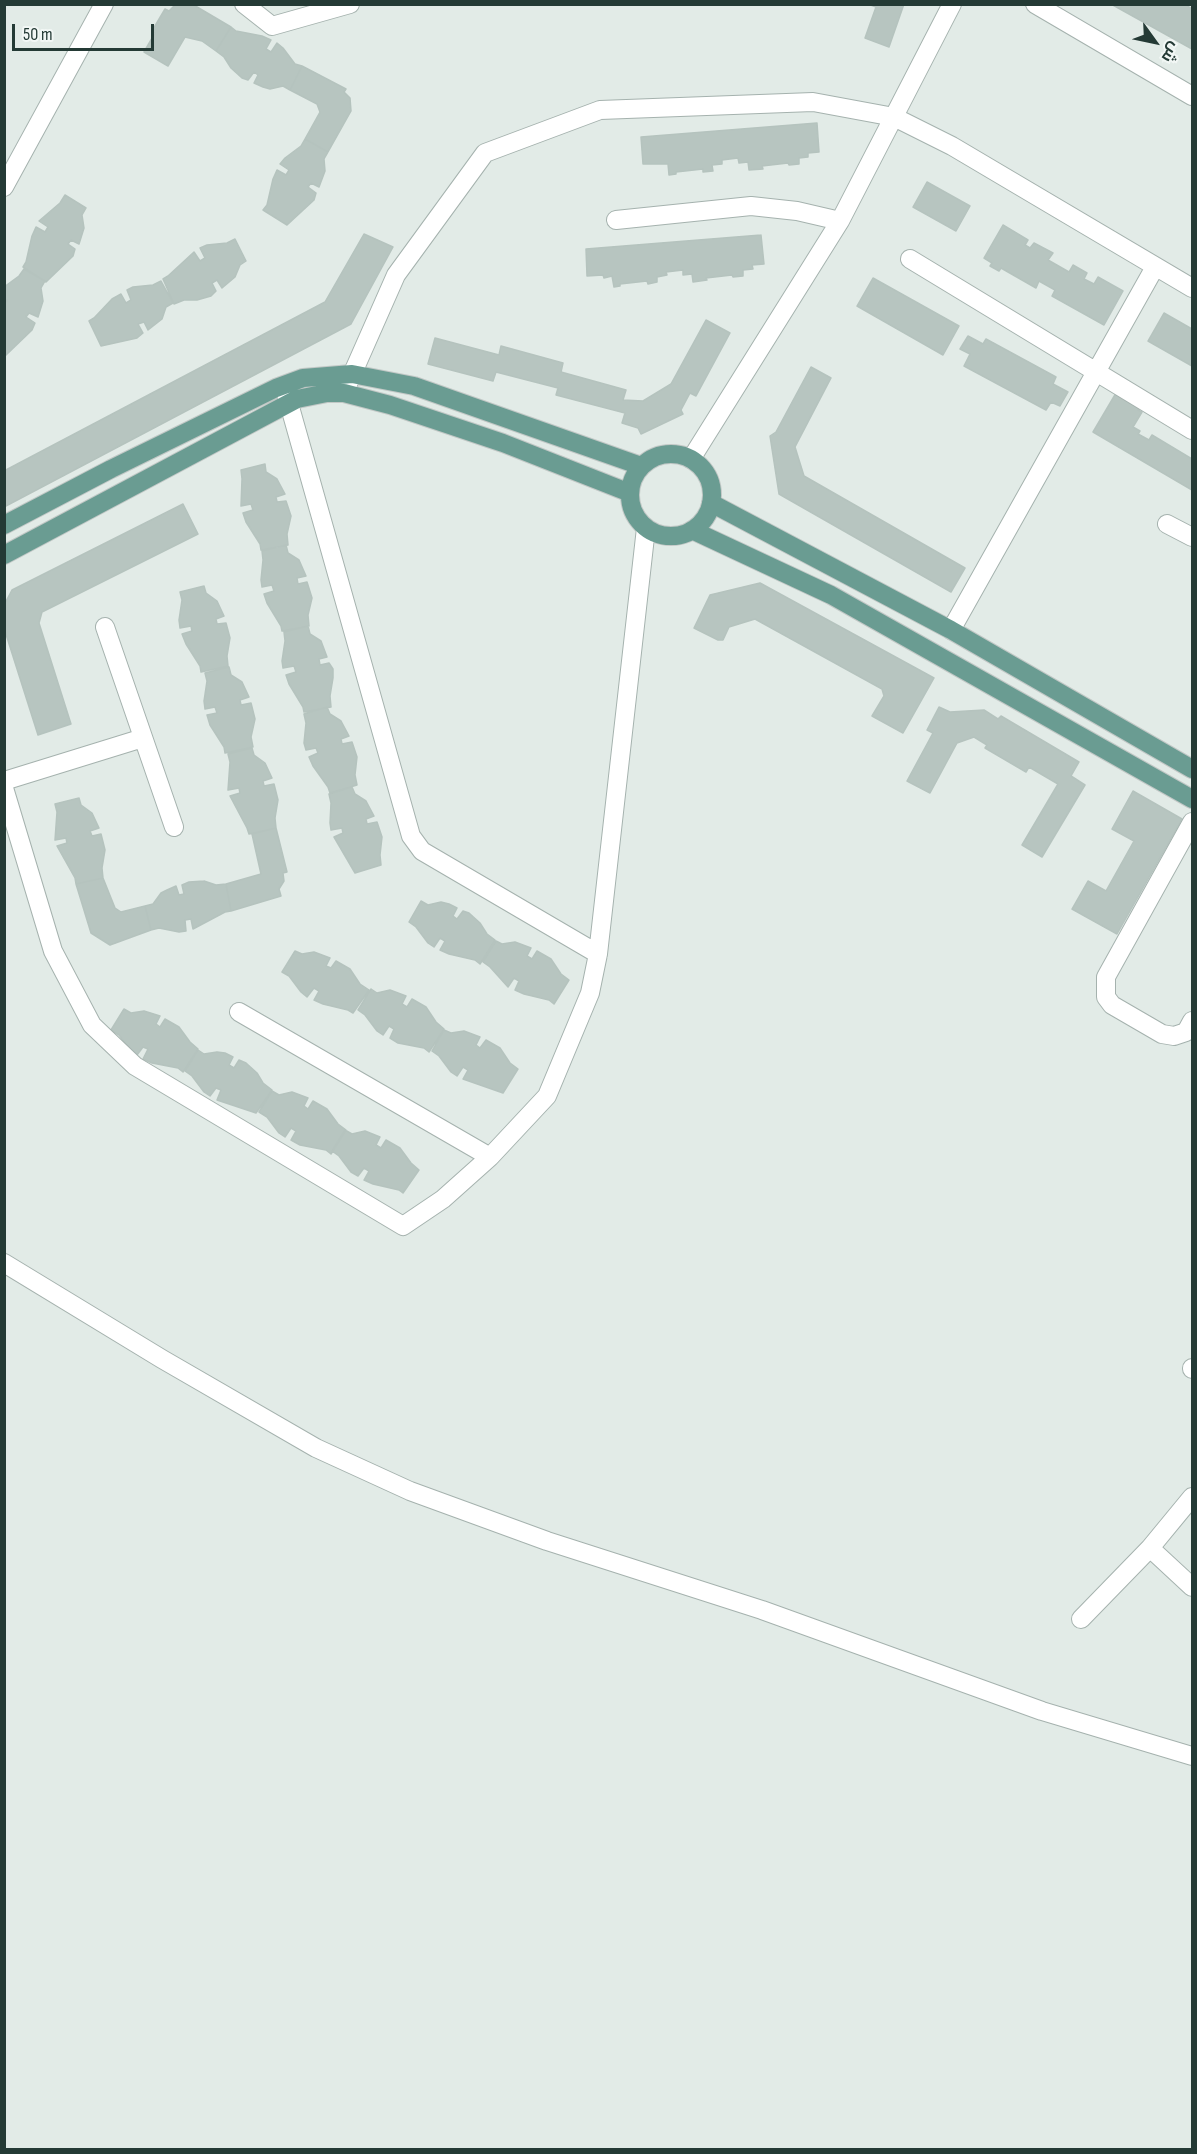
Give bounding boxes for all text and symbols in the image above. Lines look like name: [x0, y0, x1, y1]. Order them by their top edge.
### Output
scale bar: [15, 12, 158, 50]
north arrow: [1125, 12, 1185, 72]
text: 50 m: [23, 24, 53, 45]
text: ش: [1157, 38, 1184, 66]

